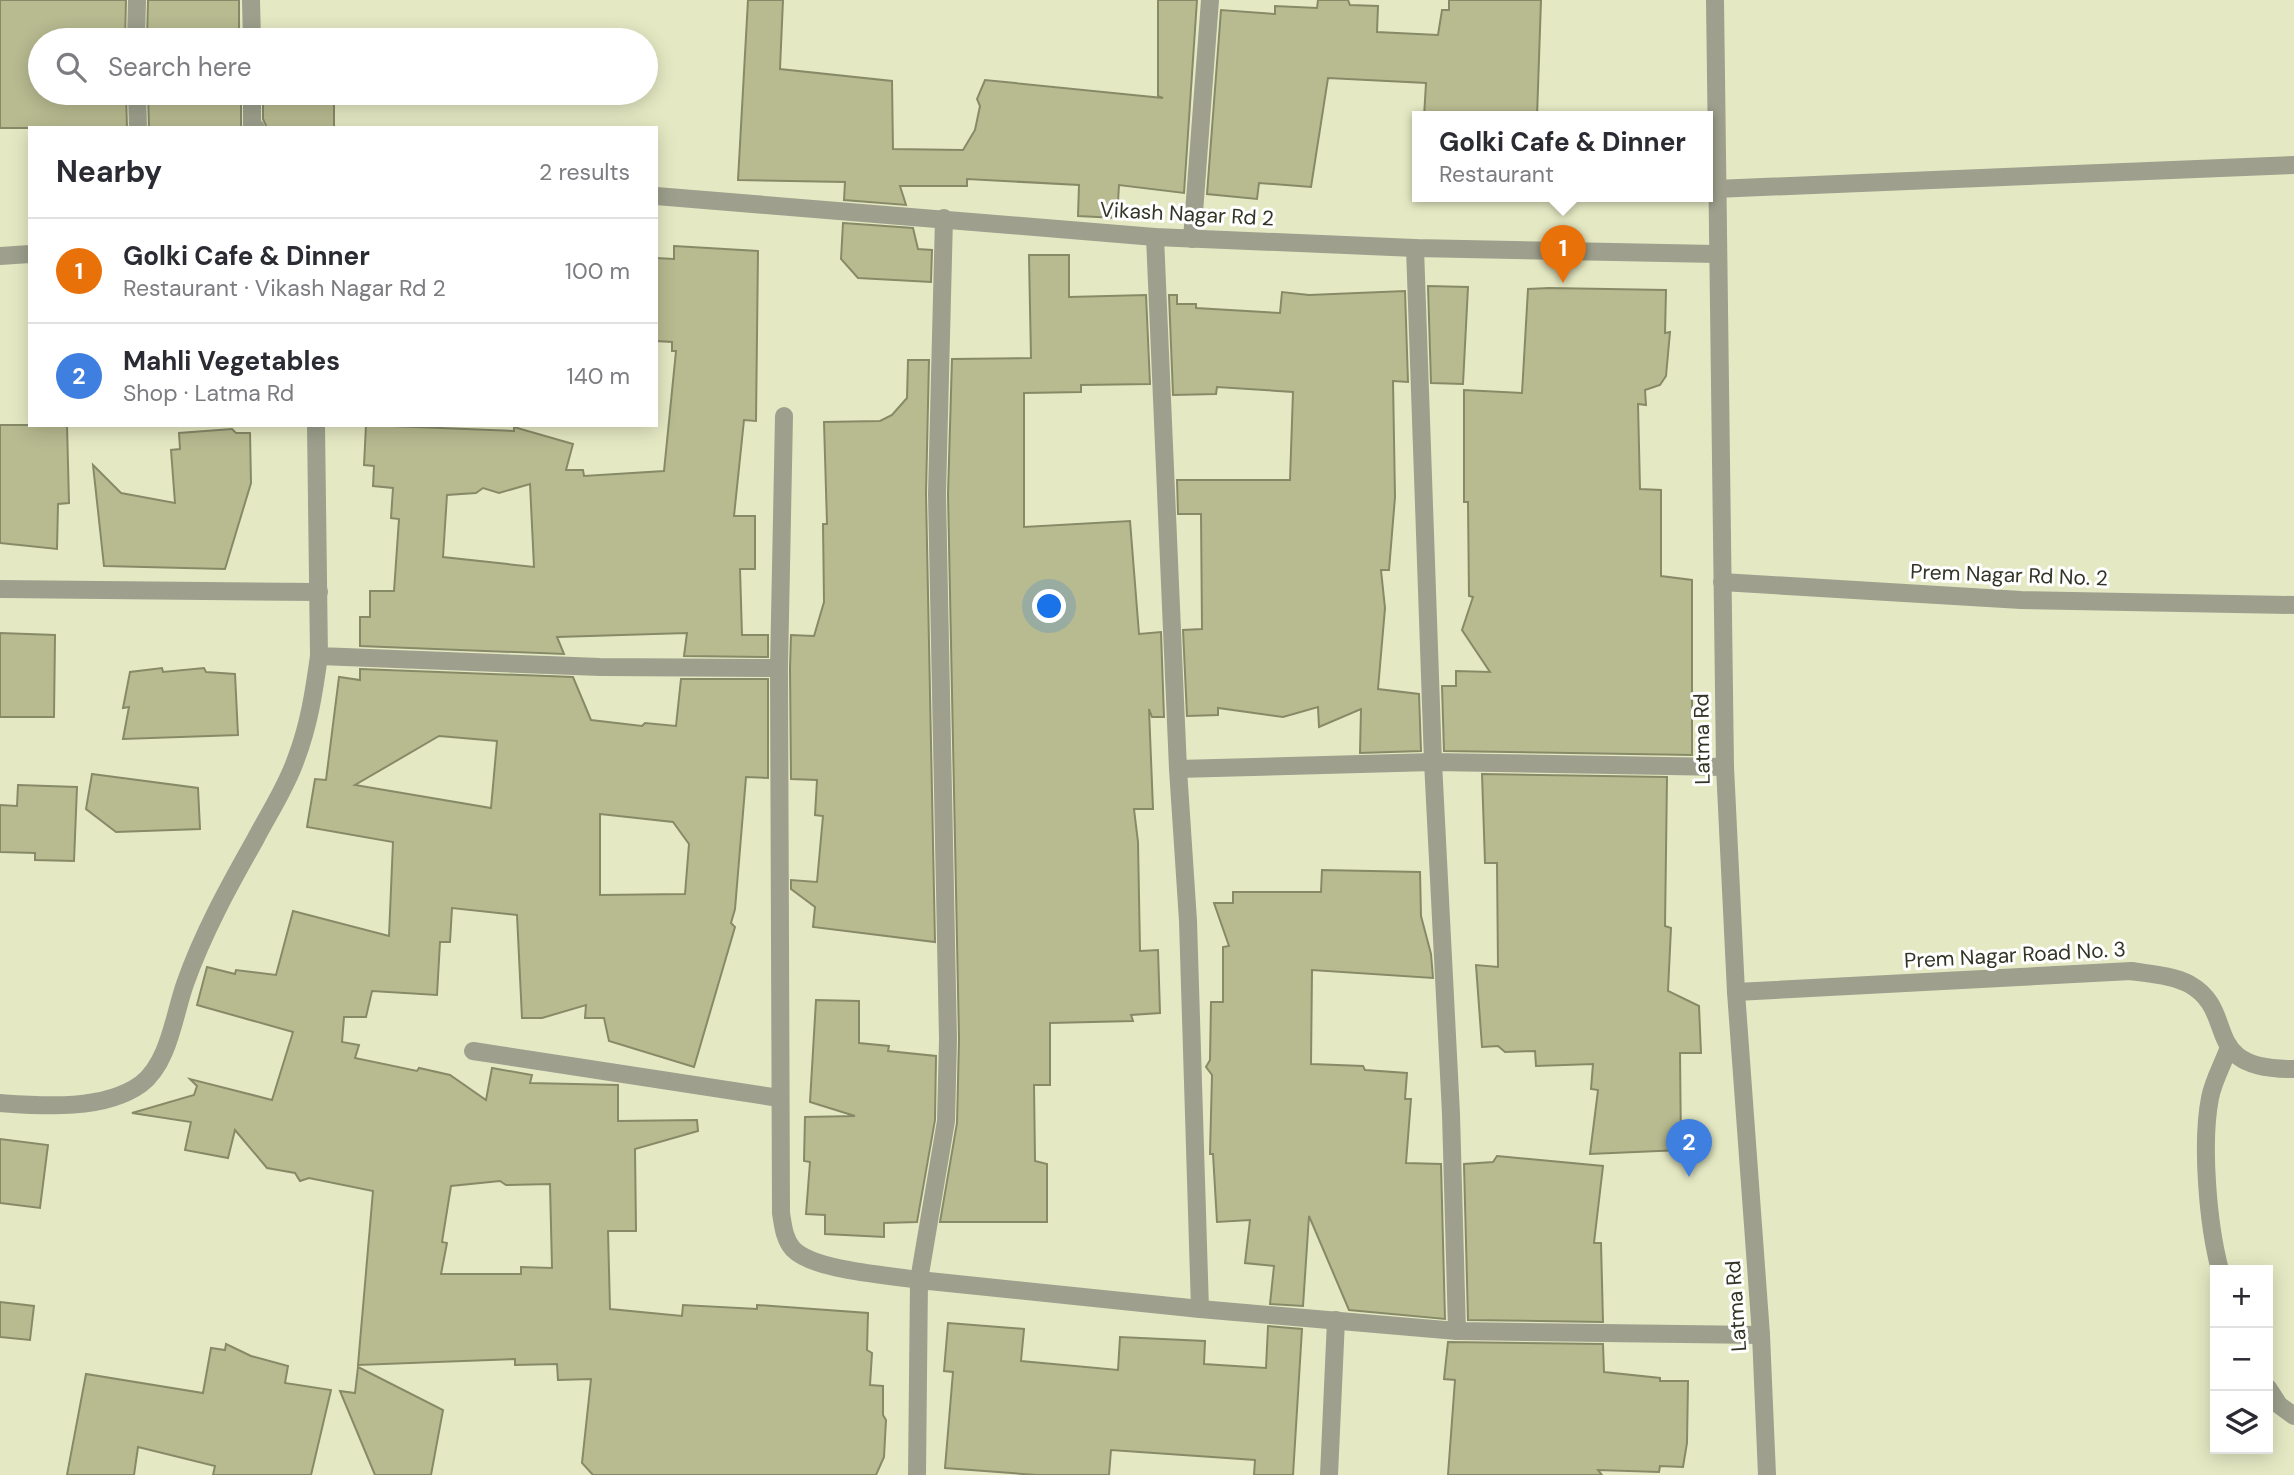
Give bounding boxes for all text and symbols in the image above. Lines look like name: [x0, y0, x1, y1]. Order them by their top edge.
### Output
search box: [28, 28, 658, 105]
icon: search: [52, 48, 90, 86]
text: Search here: [108, 50, 251, 84]
popup: [1412, 111, 1713, 202]
text: Golki Cafe & Dinner: [1439, 125, 1686, 159]
text: Nearby: [56, 152, 162, 191]
text: 2 results: [539, 157, 630, 187]
text: Restaurant: [1439, 159, 1554, 189]
street label: Vikash Nagar Rd 2: [1099, 195, 1275, 233]
pin: 1: [1540, 225, 1586, 283]
text: Golki Cafe & Dinner: [123, 239, 370, 273]
text: 1: [75, 256, 83, 286]
text: 100 m: [565, 256, 630, 286]
text: Restaurant · Vikash Nagar Rd 2: [123, 273, 446, 303]
text: Mahli Vegetables: [123, 344, 340, 378]
text: 2: [72, 361, 86, 391]
text: 140 m: [567, 361, 630, 391]
text: Shop · Latma Rd: [123, 378, 294, 408]
street label: Prem Nagar Rd No. 2: [1910, 558, 2108, 592]
your location: [1032, 589, 1066, 623]
street label: Latma Rd: [1687, 693, 1717, 785]
street label: Prem Nagar Road No. 3: [1904, 935, 2126, 975]
pin: 2: [1666, 1119, 1712, 1177]
street label: Latma Rd: [1719, 1260, 1753, 1352]
map controls: [2210, 1265, 2273, 1454]
button: +: [2210, 1265, 2273, 1328]
button: −: [2210, 1328, 2273, 1391]
button: layers: [2210, 1391, 2273, 1454]

